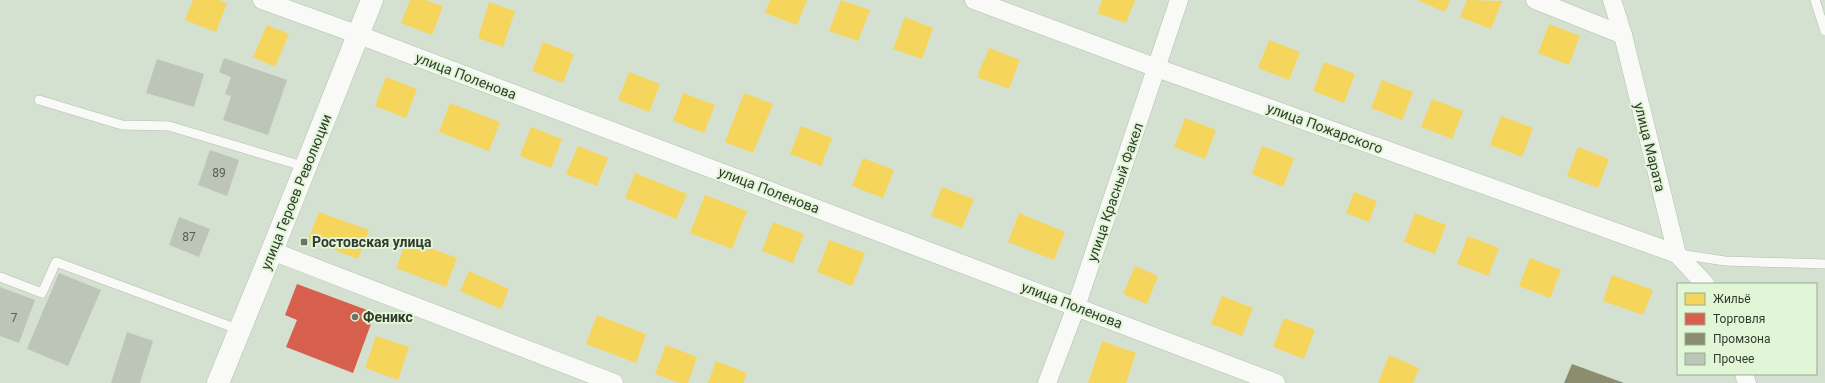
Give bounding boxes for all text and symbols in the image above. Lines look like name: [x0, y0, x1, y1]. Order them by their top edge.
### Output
street label: улица Поленова: [413, 49, 519, 103]
street label: улица Пожарского: [1265, 100, 1385, 156]
street label: улица Марата: [1631, 101, 1669, 193]
street label: улица Героев Революции: [257, 112, 335, 272]
street label: улица Красный Факел: [1084, 121, 1146, 263]
street label: улица Поленова: [716, 163, 822, 217]
house number: 89: [212, 166, 226, 180]
house number: 87: [182, 230, 196, 244]
place label: Ростовская улица: [312, 234, 432, 250]
marker: Ростовская улица: [299, 237, 309, 247]
street label: улица Поленова: [1019, 278, 1125, 332]
legend: [1677, 283, 1817, 375]
text: Жильё: [1713, 292, 1751, 306]
place label: Феникс: [363, 309, 413, 325]
house number: 7: [11, 311, 18, 325]
marker: Феникс: [350, 312, 360, 322]
text: Торговля: [1713, 312, 1765, 326]
text: Промзона: [1713, 332, 1770, 346]
text: Прочее: [1713, 352, 1754, 366]

